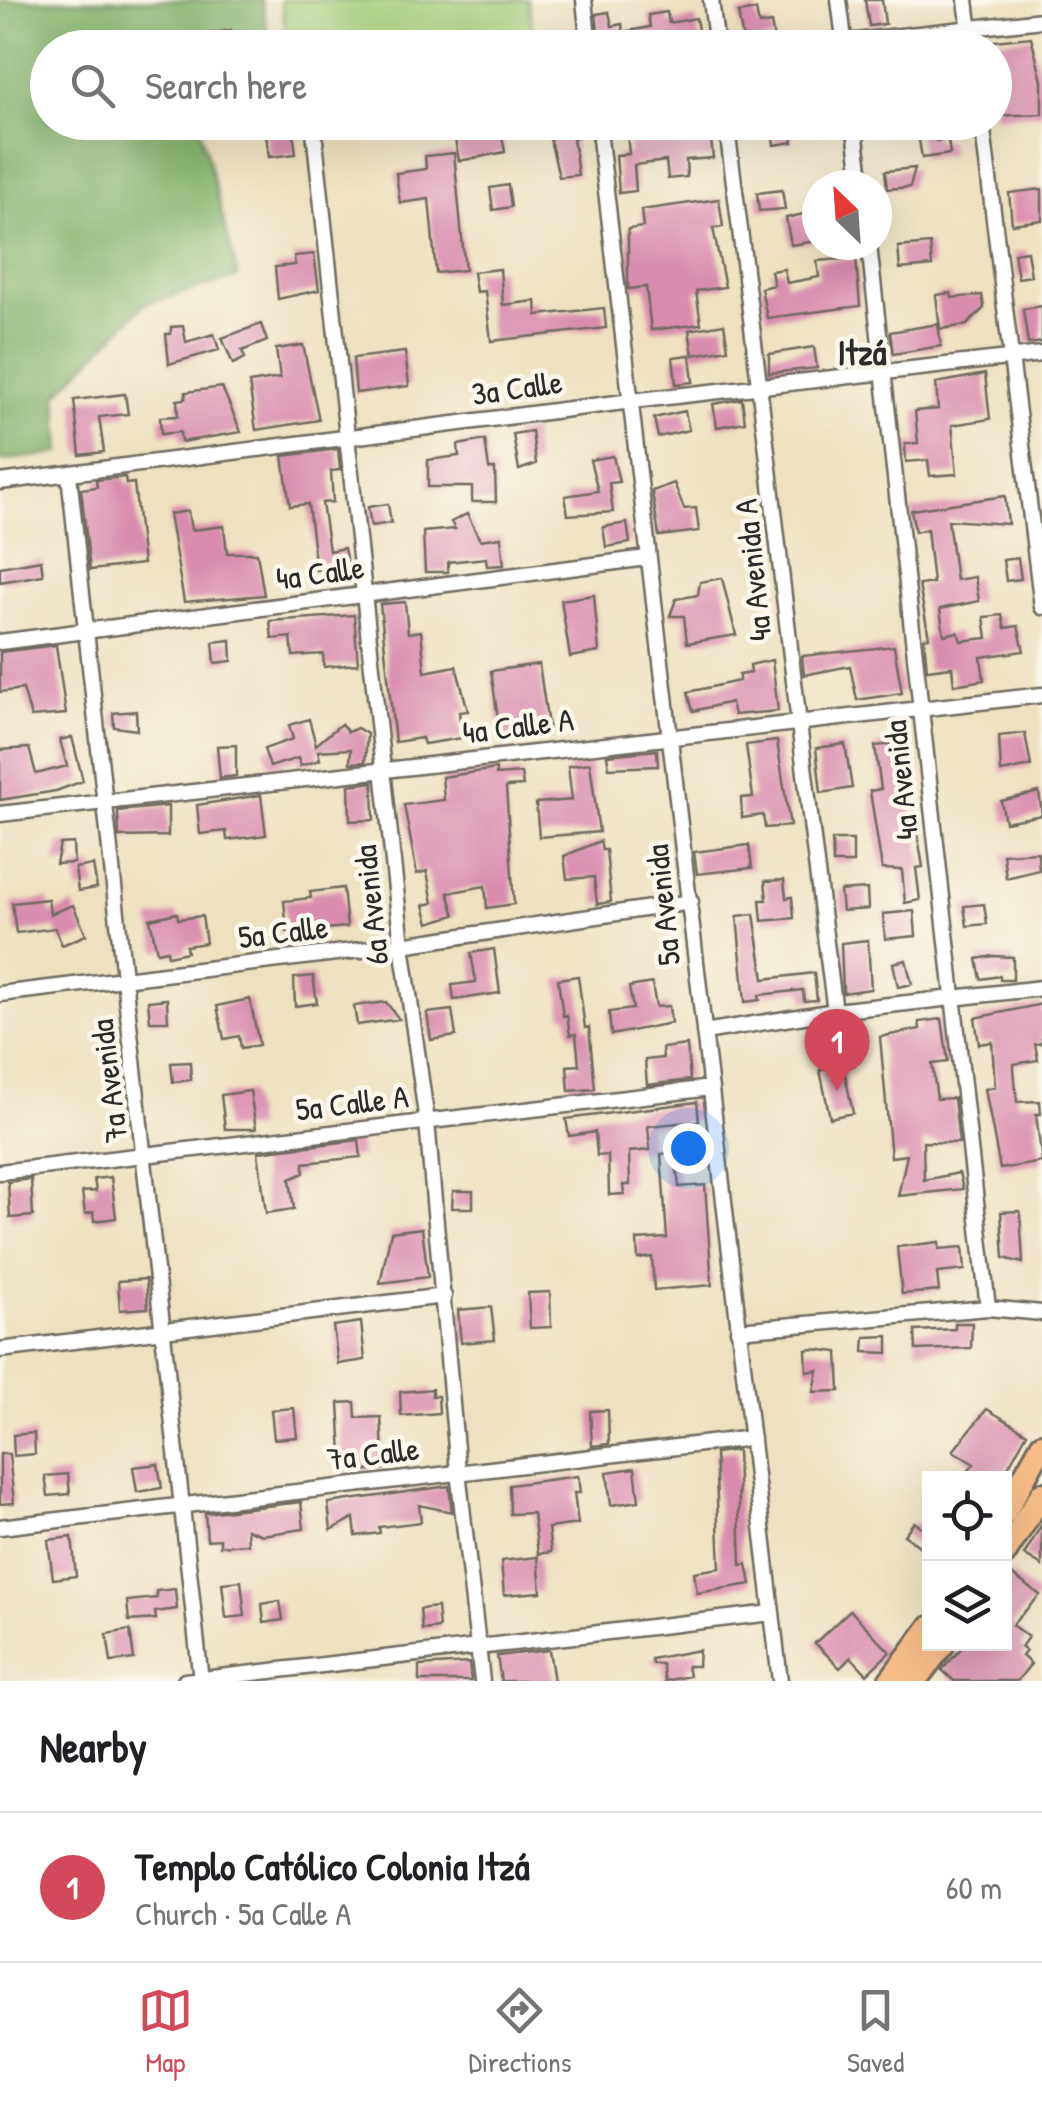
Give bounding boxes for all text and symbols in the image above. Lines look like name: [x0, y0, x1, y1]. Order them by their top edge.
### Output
search box: [30, 30, 1012, 140]
icon: search: [65, 58, 120, 113]
text: Search here: [145, 59, 307, 111]
north arrow: [802, 170, 892, 260]
district label: Itzá: [838, 329, 887, 376]
street label: 3a Calle: [469, 360, 565, 415]
street label: 4a Avenida A: [724, 496, 781, 643]
street label: 4a Calle: [273, 545, 367, 600]
street label: 4a Calle A: [460, 697, 576, 754]
street label: 4a Avenida: [873, 718, 928, 842]
street label: 6a Avenida: [343, 843, 398, 967]
street label: 5a Avenida: [635, 843, 690, 968]
street label: 5a Calle: [236, 905, 331, 958]
pin: 1: [804, 1008, 870, 1091]
street label: 7a Avenida: [80, 1017, 137, 1145]
street label: 5a Calle A: [293, 1074, 411, 1131]
your location: [663, 1123, 714, 1174]
street label: 7a Calle: [324, 1427, 422, 1480]
map controls: [922, 1471, 1012, 1651]
button: locate: [922, 1471, 1012, 1561]
button: layers: [922, 1561, 1012, 1651]
text: Nearby: [40, 1718, 147, 1775]
text: Templo Católico Colonia Itzá: [135, 1840, 530, 1892]
text: 1: [67, 1866, 78, 1909]
text: 60 m: [946, 1866, 1002, 1909]
text: Church · 5a Calle A: [135, 1892, 351, 1935]
tab: Map: [138, 1983, 193, 2081]
tab: Directions: [468, 1983, 571, 2081]
tab: Saved: [847, 1983, 904, 2081]

